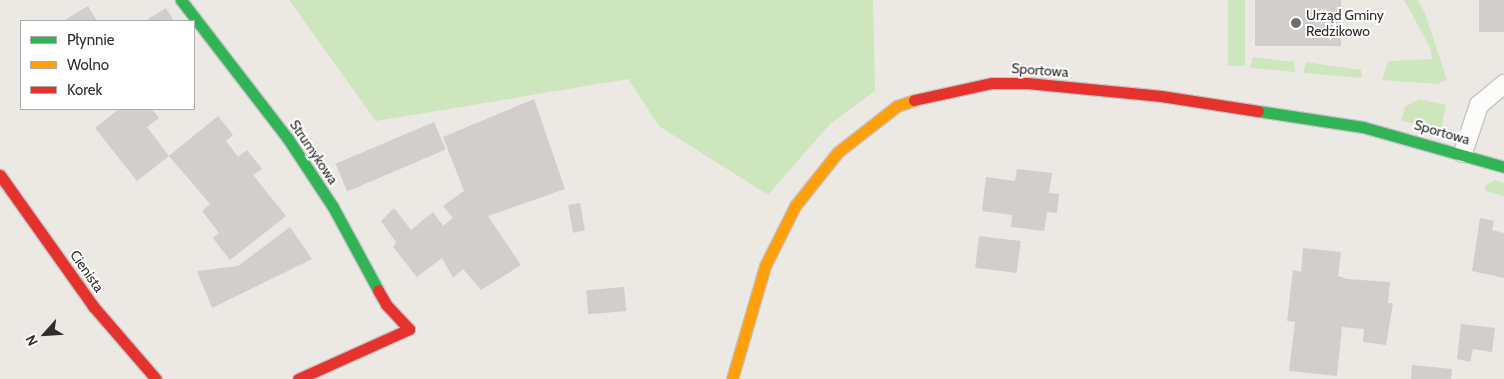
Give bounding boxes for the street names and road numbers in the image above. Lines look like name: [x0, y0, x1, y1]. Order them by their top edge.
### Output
street label: Sportowa: [1011, 60, 1069, 80]
street label: Sportowa: [1412, 116, 1472, 148]
street label: Strumykowa: [286, 117, 342, 187]
street label: Cienista: [67, 247, 107, 295]

